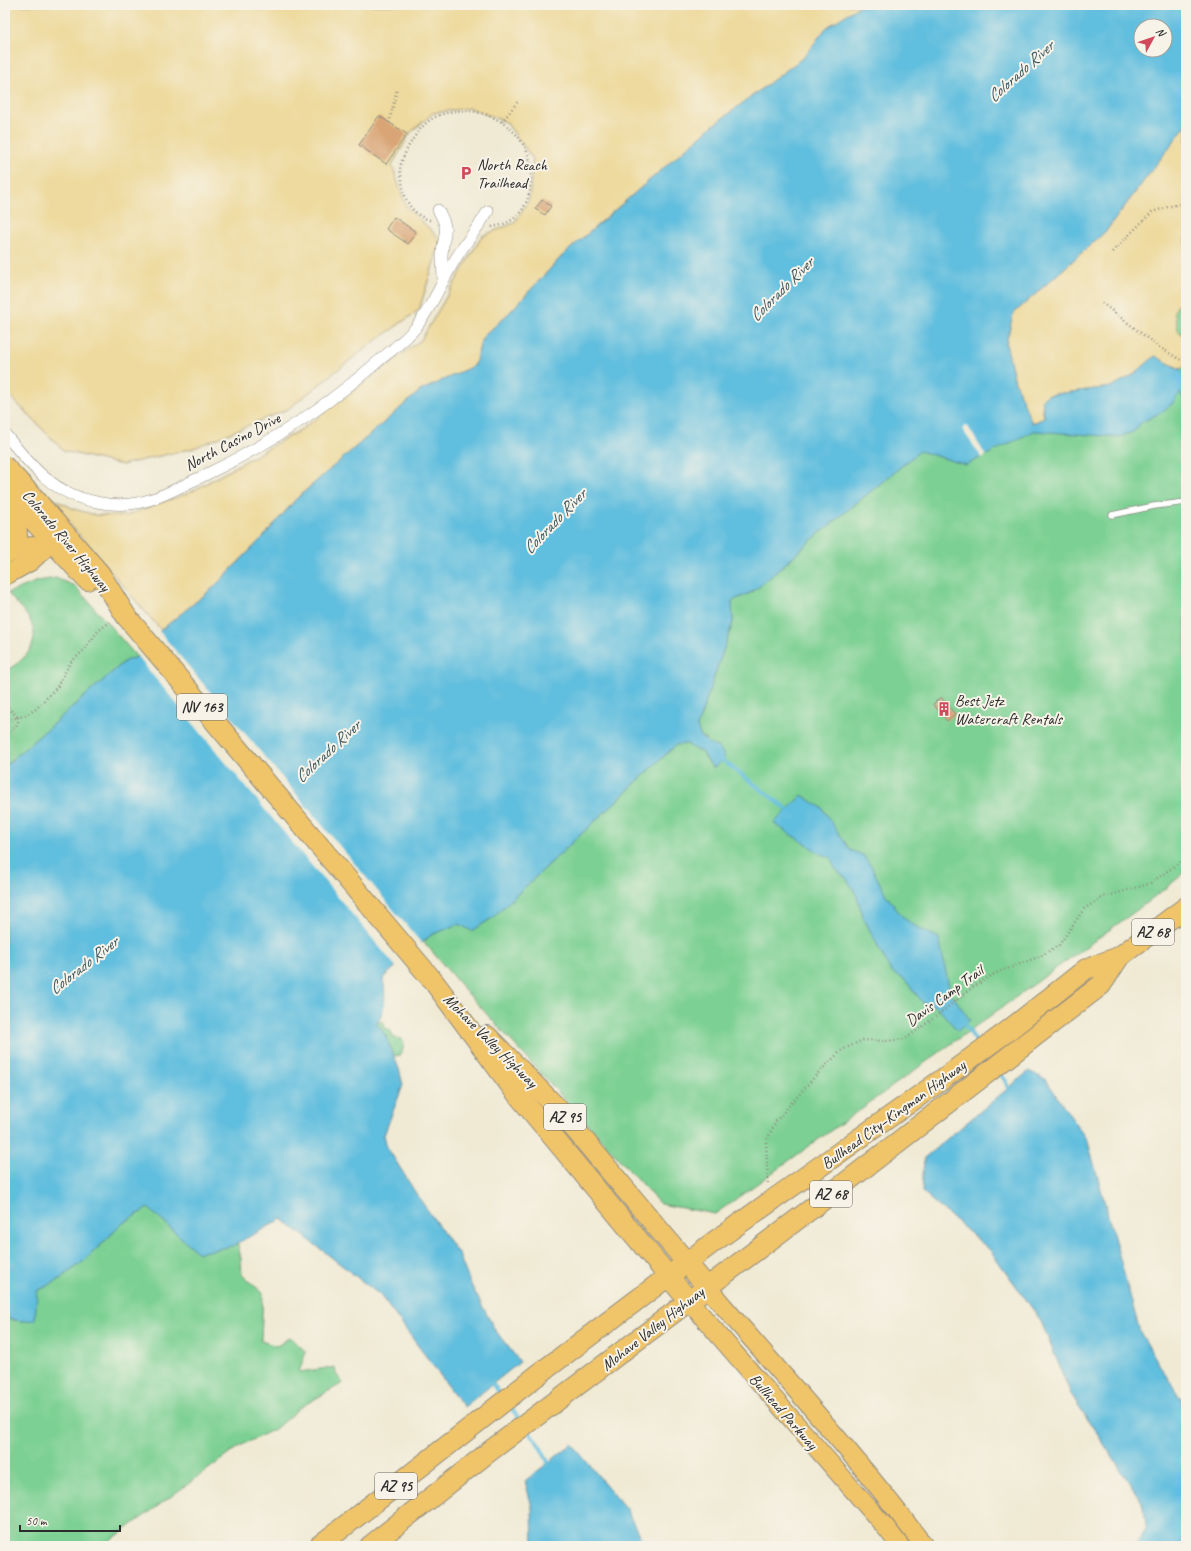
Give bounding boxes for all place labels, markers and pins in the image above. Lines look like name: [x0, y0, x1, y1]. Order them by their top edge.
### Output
place label: North Reach Trailhead: [477, 155, 548, 193]
parking icon: North Reach Trailhead: [458, 165, 474, 181]
place label: Best Jetz Watercraft Rentals: [955, 691, 1063, 729]
building icon: Best Jetz Watercraft Rentals: [936, 701, 952, 717]

